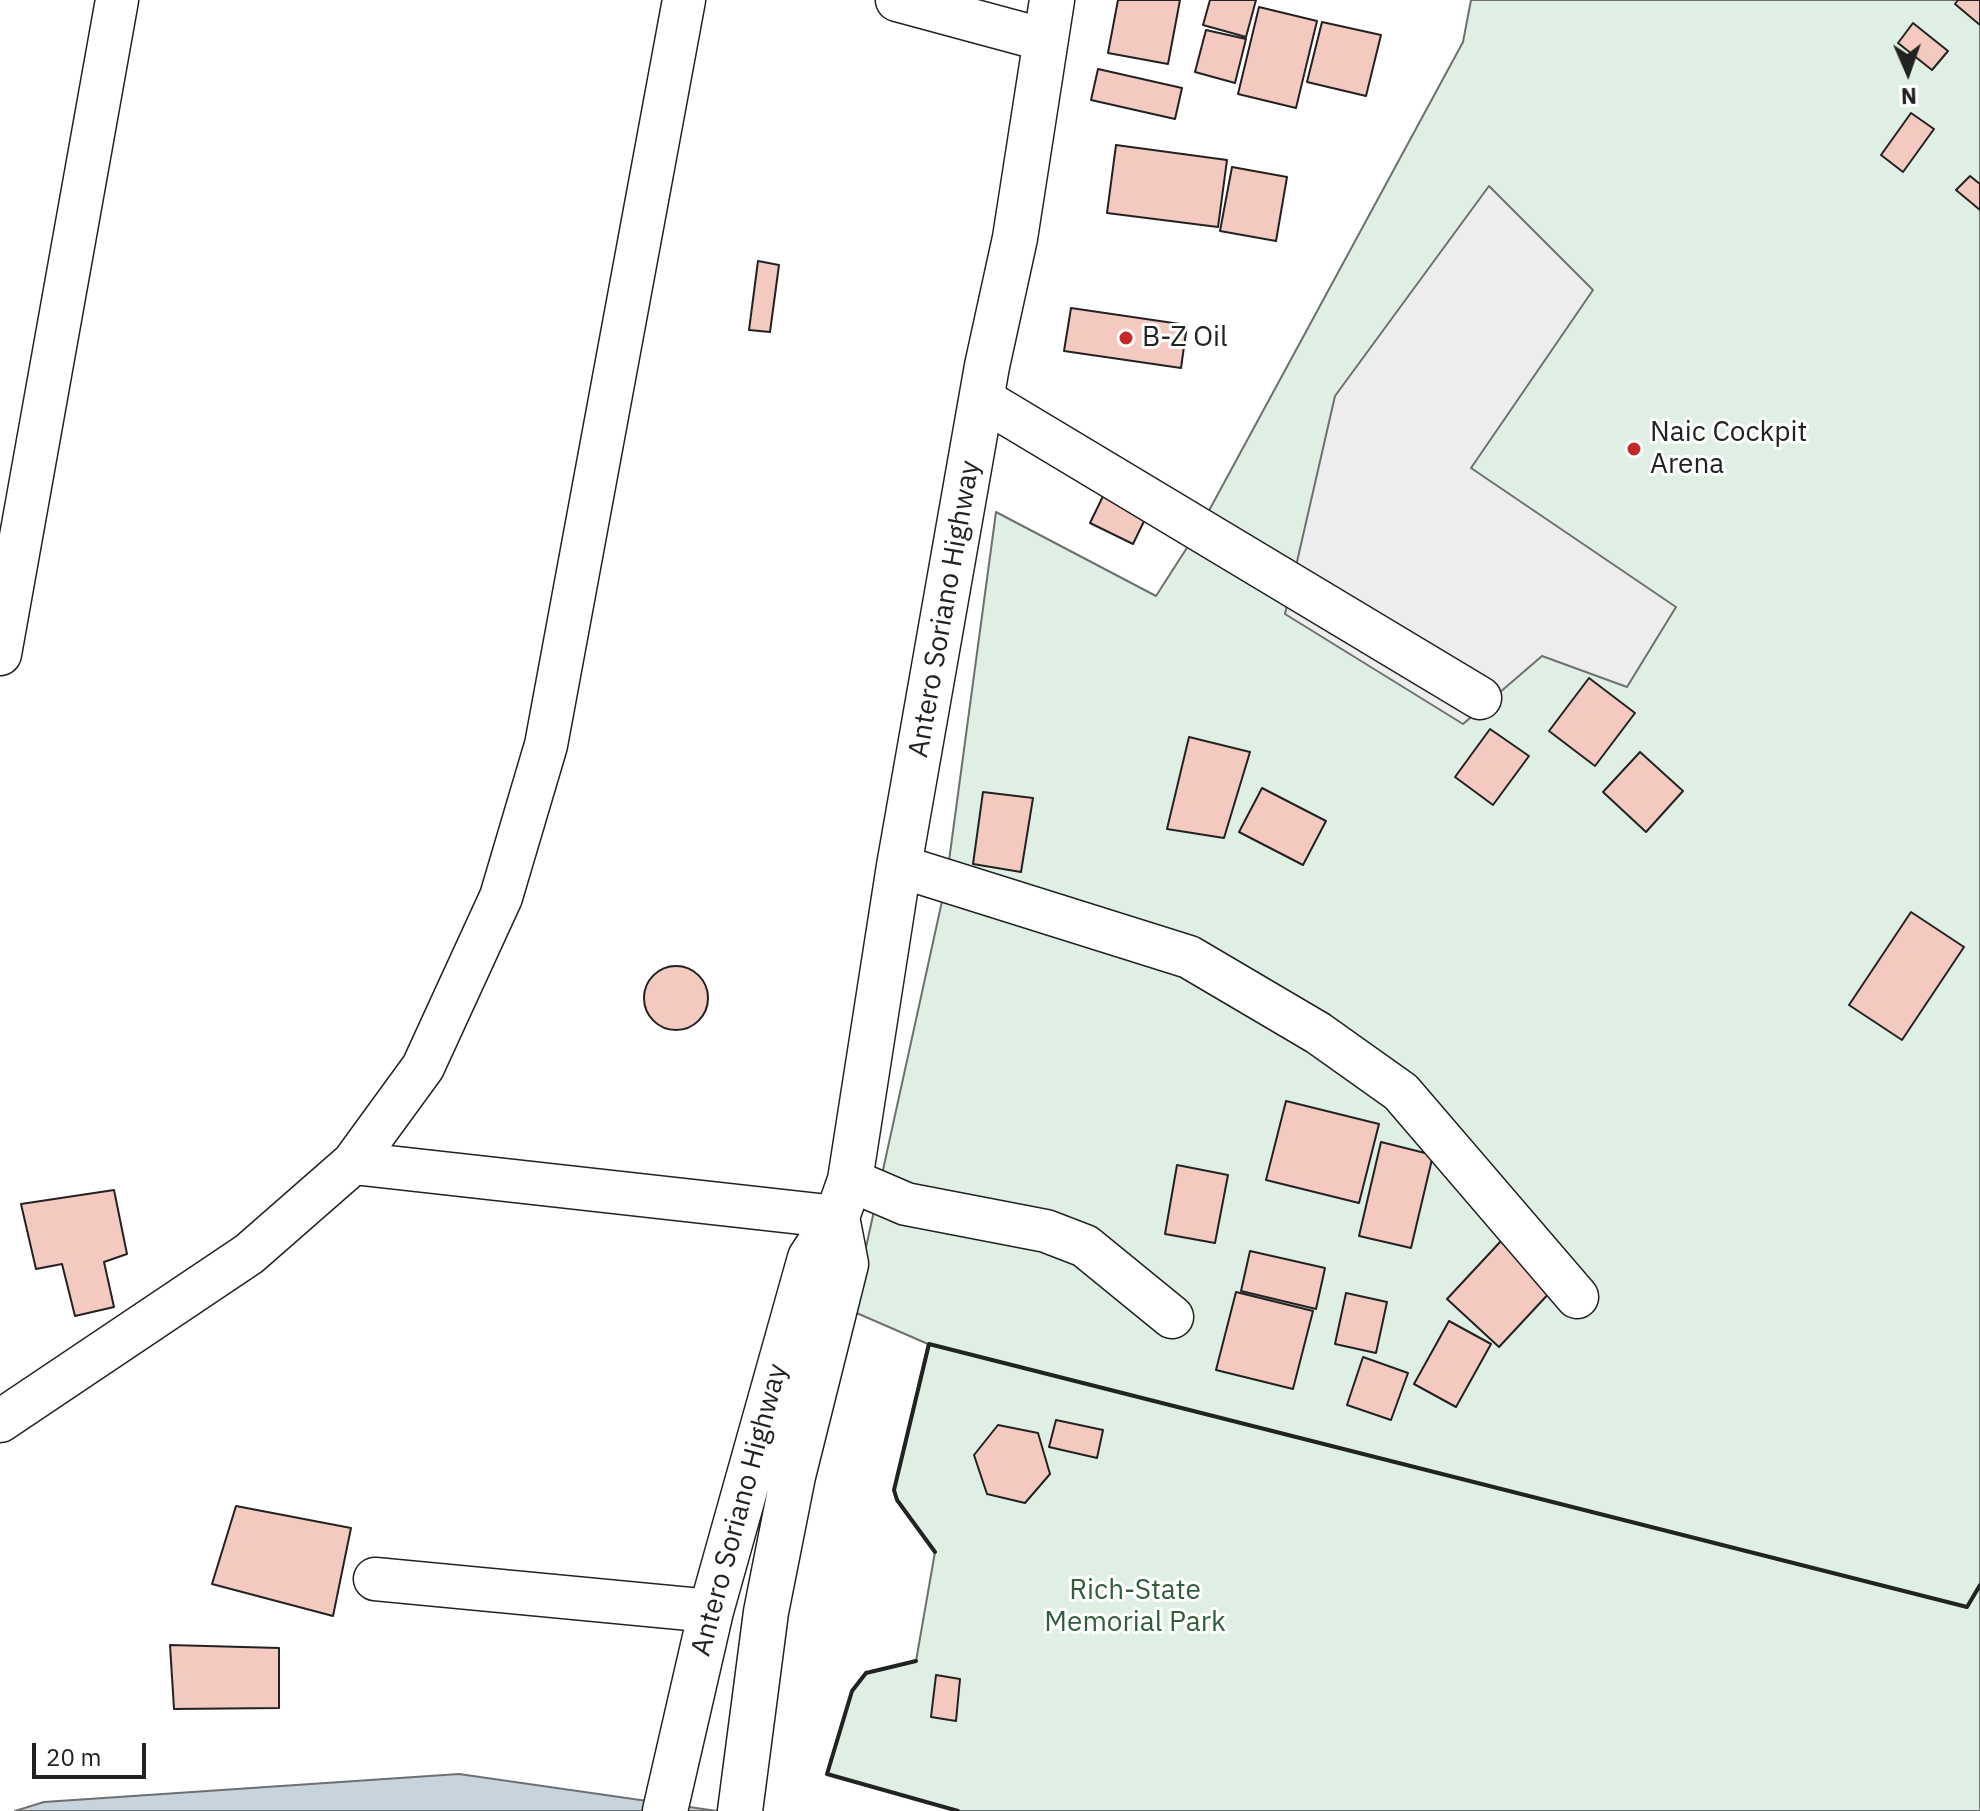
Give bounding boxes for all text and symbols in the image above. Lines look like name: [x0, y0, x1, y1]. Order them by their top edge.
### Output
north arrow: [1868, 32, 1948, 112]
text: N: [1900, 82, 1917, 111]
place label: B-Z Oil: [1142, 321, 1228, 355]
marker: B-Z Oil: [1117, 329, 1135, 347]
place label: Naic Cockpit Arena: [1650, 416, 1807, 482]
marker: Naic Cockpit Arena: [1625, 440, 1643, 458]
street label: Antero Soriano Highway: [902, 458, 988, 760]
street label: Antero Soriano Highway: [685, 1360, 795, 1660]
park label: Rich-State Memorial Park: [1044, 1574, 1226, 1640]
scale bar: [36, 1727, 150, 1777]
text: 20 m: [46, 1741, 101, 1773]

